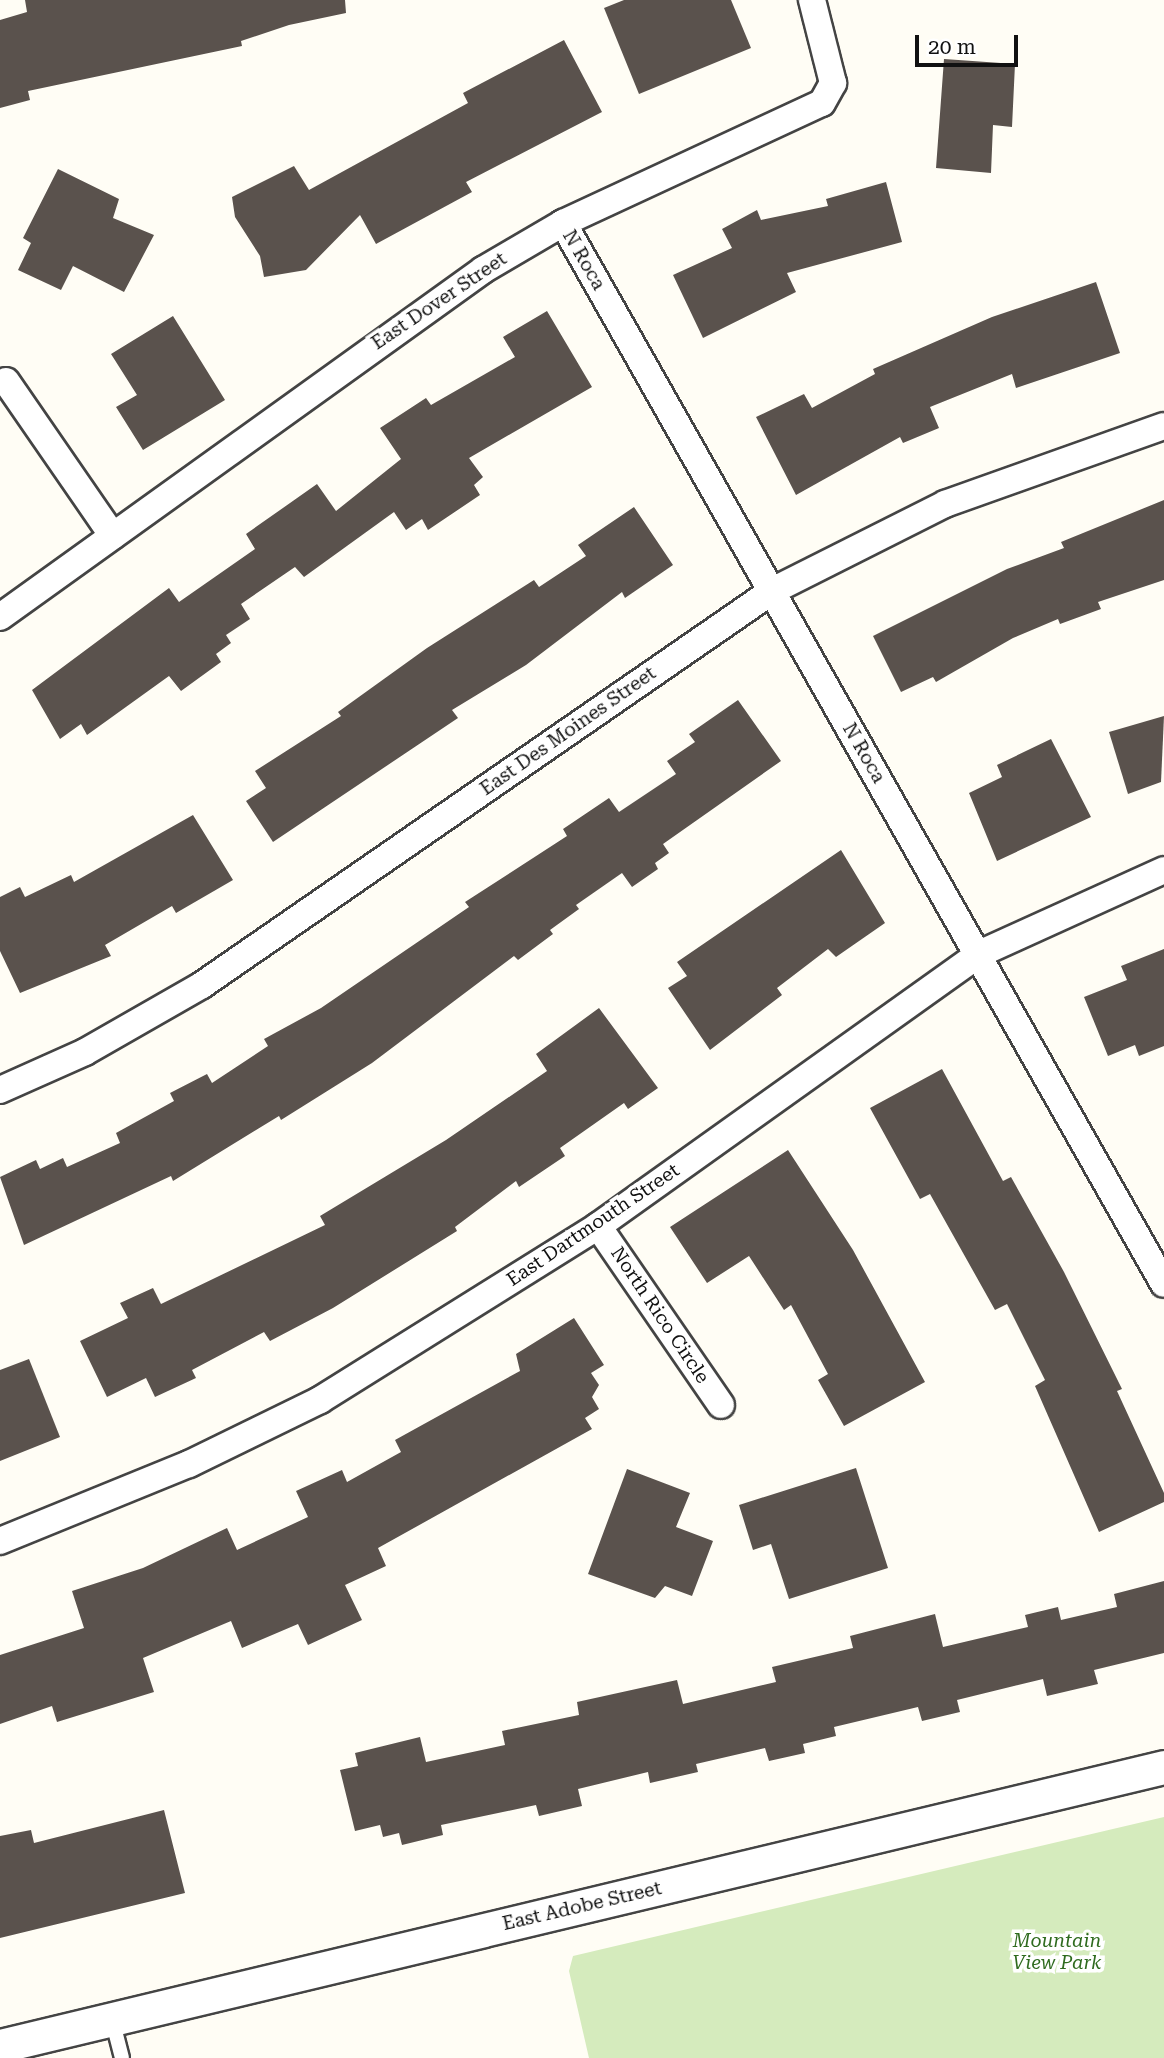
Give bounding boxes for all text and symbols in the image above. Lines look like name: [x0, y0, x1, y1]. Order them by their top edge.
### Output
scale bar: [919, 21, 1022, 65]
text: 20 m: [928, 35, 976, 59]
street label: N Roca: [558, 226, 610, 294]
street label: East Dover Street: [367, 247, 511, 355]
street label: East Des Moines Street: [476, 662, 660, 800]
street label: N Roca: [838, 719, 890, 787]
street label: East Dartmouth Street: [502, 1159, 684, 1291]
street label: North Rico Circle: [606, 1242, 714, 1388]
street label: East Adobe Street: [500, 1877, 664, 1935]
park label: Mountain View Park: [1013, 1930, 1101, 1974]

